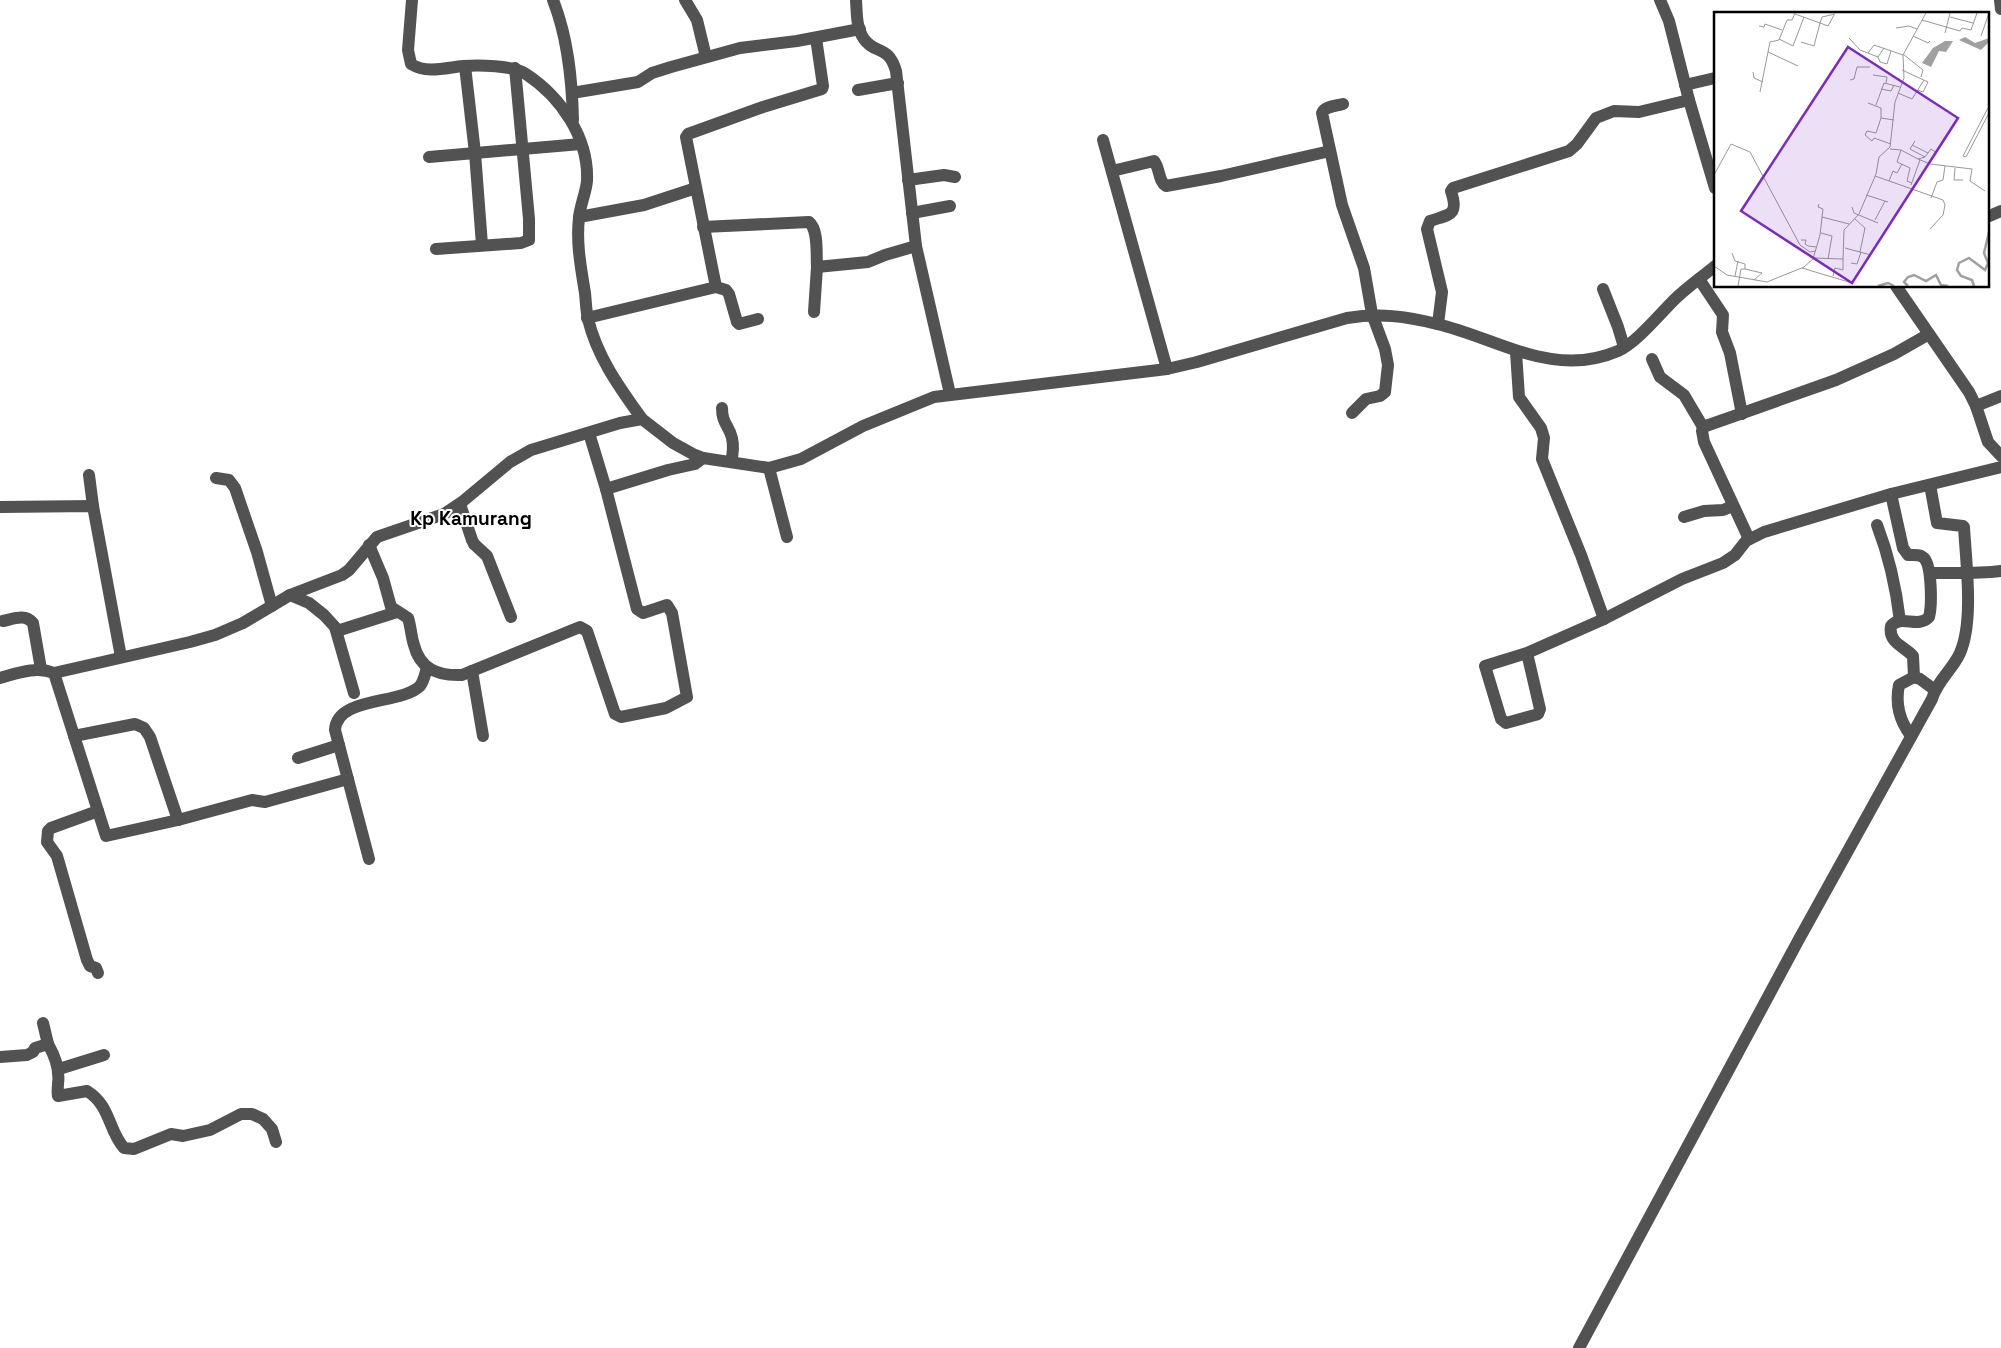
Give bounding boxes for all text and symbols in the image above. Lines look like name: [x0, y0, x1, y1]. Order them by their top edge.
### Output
inset map: [1714, 12, 1988, 288]
district label: Kp Kamurang: [410, 506, 532, 531]

